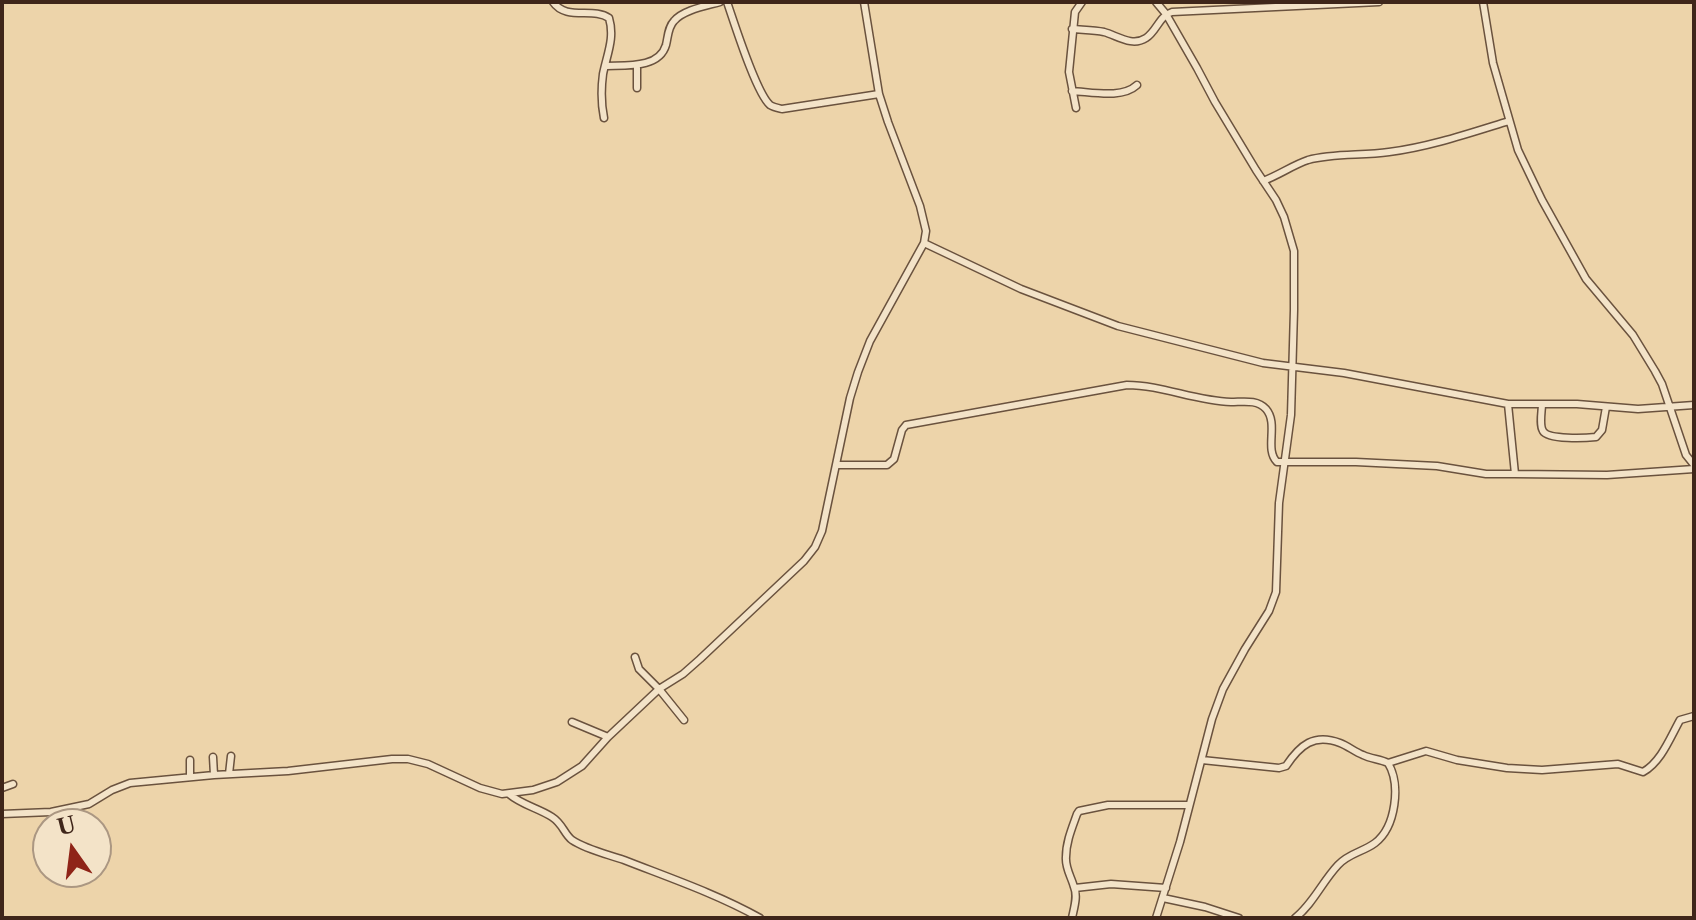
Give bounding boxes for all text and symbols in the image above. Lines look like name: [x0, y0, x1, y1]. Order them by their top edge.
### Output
north arrow: [32, 808, 112, 888]
text: U: [55, 811, 78, 841]

